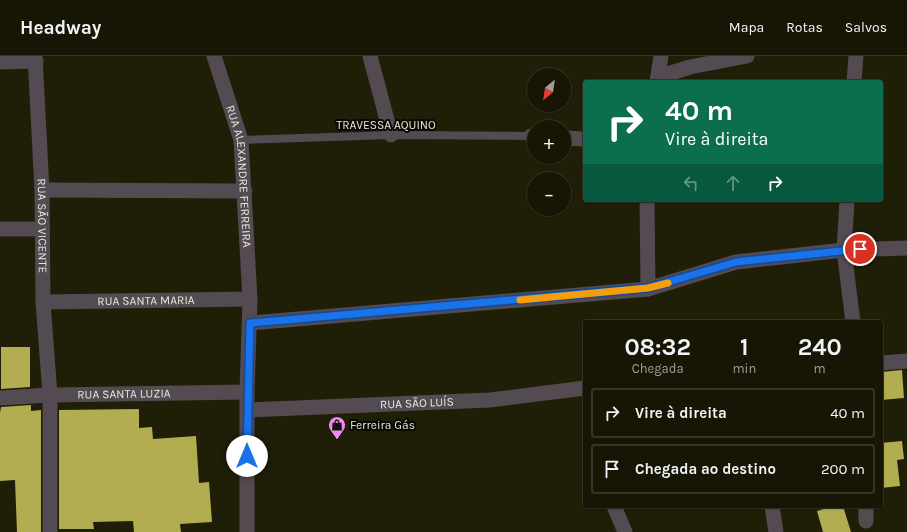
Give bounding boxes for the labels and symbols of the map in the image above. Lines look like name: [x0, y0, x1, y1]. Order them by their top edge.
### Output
north arrow: [527, 68, 571, 112]
street label: RUA ALEXANDRE FERREIRA: [223, 103, 254, 248]
street label: TRAVESSA AQUINO: [336, 118, 436, 132]
street label: RUA SÃO VICENTE: [34, 178, 50, 273]
pin: [843, 232, 877, 266]
street label: RUA SANTA MARIA: [97, 293, 195, 308]
street label: RUA SANTA LUZIA: [77, 386, 171, 402]
street label: RUA SÃO LUÍS: [380, 394, 454, 412]
shop icon: Ferreira Gás: [327, 415, 347, 440]
place label: Ferreira Gás: [350, 418, 415, 432]
position arrow: [226, 435, 268, 477]

